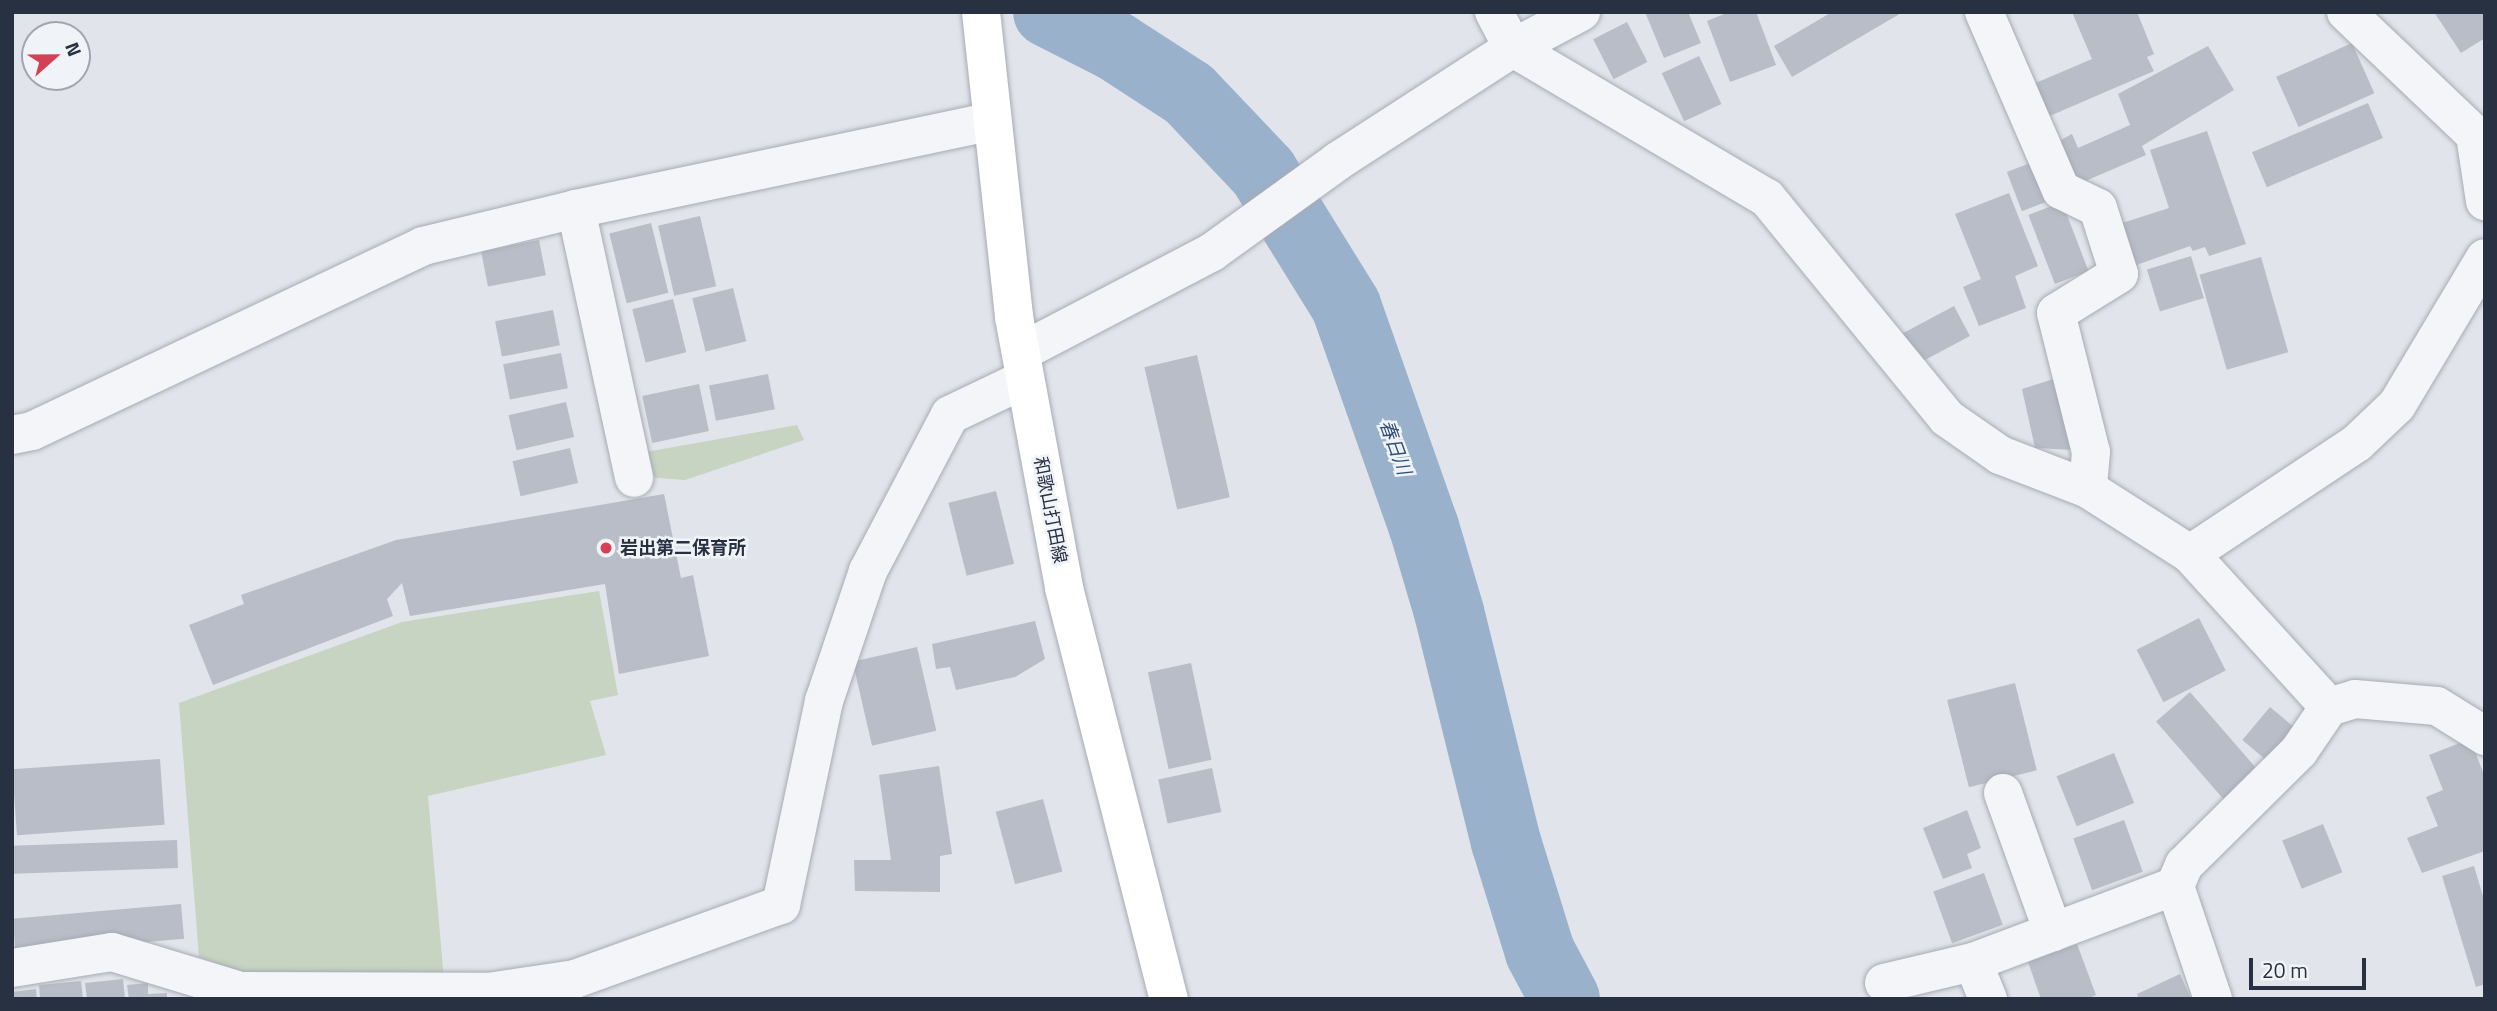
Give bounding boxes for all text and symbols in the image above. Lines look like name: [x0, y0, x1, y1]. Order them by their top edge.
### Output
north arrow: [21, 21, 91, 91]
text: N: [58, 38, 90, 60]
water label: 春日川: [1376, 416, 1416, 478]
street label: 和歌山打田線: [1029, 455, 1071, 565]
place label: 岩出第二保育所: [620, 537, 746, 559]
marker: 岩出第二保育所: [598, 540, 614, 556]
scale bar: [2252, 944, 2369, 988]
text: 20 m: [2262, 954, 2308, 986]

